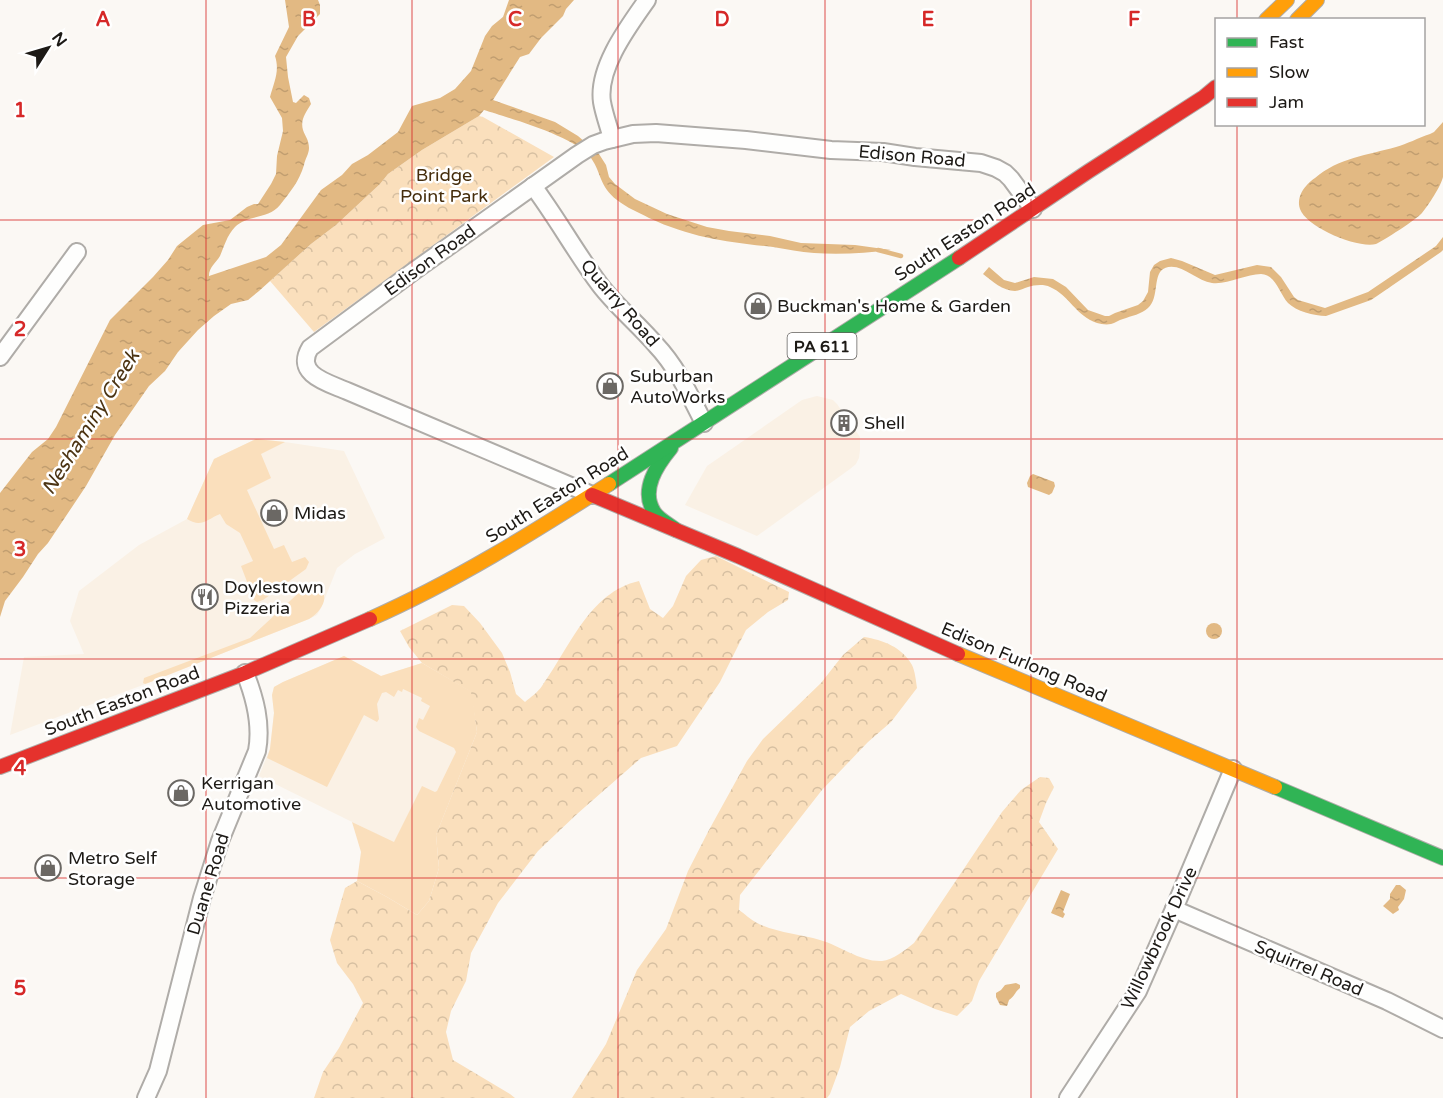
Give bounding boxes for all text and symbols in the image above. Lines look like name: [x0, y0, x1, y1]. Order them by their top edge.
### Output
text: A: [96, 8, 111, 32]
text: B: [302, 8, 316, 32]
text: C: [508, 8, 522, 32]
text: D: [714, 8, 730, 32]
text: E: [922, 8, 935, 32]
text: F: [1128, 8, 1140, 32]
north arrow: [18, 18, 78, 78]
legend: [1215, 18, 1425, 126]
text: N: [47, 28, 71, 51]
text: Fast: [1269, 31, 1304, 53]
text: Slow: [1269, 61, 1310, 83]
text: Jam: [1269, 91, 1304, 113]
text: 1: [14, 99, 26, 123]
street label: Edison Road: [857, 140, 967, 172]
park label: Bridge Point Park: [400, 164, 488, 207]
street label: South Easton Road: [890, 178, 1040, 286]
street label: Edison Road: [380, 219, 480, 301]
street label: Quarry Road: [576, 255, 664, 351]
shop icon: Buckman's Home & Garden: [743, 291, 773, 321]
place label: Buckman's Home & Garden: [777, 295, 1011, 317]
text: 2: [14, 318, 26, 342]
road number: PA 611: [788, 333, 856, 359]
water label: Neshaminy Creek: [37, 344, 146, 499]
place label: Suburban AutoWorks: [630, 365, 725, 408]
shop icon: Suburban AutoWorks: [595, 371, 625, 401]
building icon: Shell: [829, 408, 859, 438]
place label: Shell: [864, 412, 905, 434]
street label: South Easton Road: [482, 442, 632, 548]
shop icon: Midas: [259, 498, 289, 528]
place label: Midas: [294, 502, 346, 524]
text: 3: [14, 538, 26, 562]
place label: Doylestown Pizzeria: [224, 576, 324, 619]
restaurant icon: Doylestown Pizzeria: [190, 582, 220, 612]
street label: Edison Furlong Road: [938, 617, 1110, 707]
street label: South Easton Road: [41, 661, 203, 741]
text: 4: [14, 757, 27, 781]
place label: Kerrigan Automotive: [201, 772, 301, 815]
shop icon: Kerrigan Automotive: [166, 778, 196, 808]
street label: Duane Road: [182, 830, 234, 938]
place label: Metro Self Storage: [68, 847, 157, 890]
shop icon: Metro Self Storage: [33, 853, 63, 883]
street label: Willowbrook Drive: [1116, 863, 1202, 1013]
street label: Squirrel Road: [1251, 935, 1367, 1001]
text: 5: [14, 977, 26, 1001]

